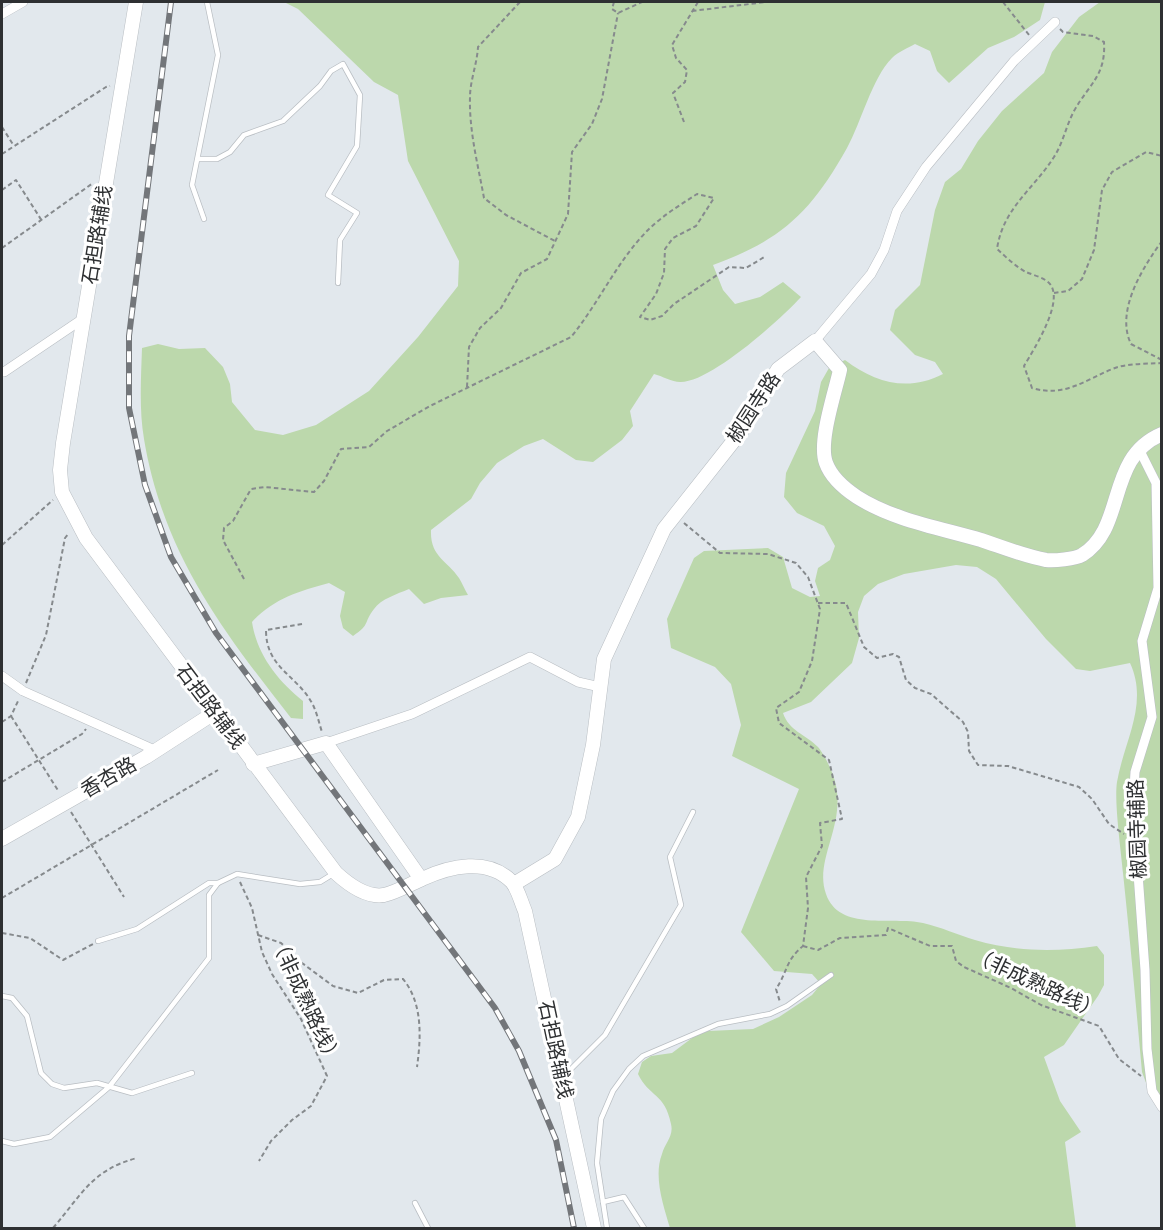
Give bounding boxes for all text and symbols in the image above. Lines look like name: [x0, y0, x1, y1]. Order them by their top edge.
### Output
street label: 石担路辅线: [75, 183, 121, 287]
street label: 椒园寺路: [720, 366, 788, 450]
street label: 石担路辅线: [168, 658, 252, 756]
street label: 香杏路: [76, 750, 142, 806]
street label: 椒园寺辅路: [1121, 779, 1155, 879]
street label: （非成熟路线）: [262, 931, 348, 1071]
street label: （非成熟路线）: [966, 941, 1106, 1027]
street label: 石担路辅线: [530, 998, 580, 1102]

